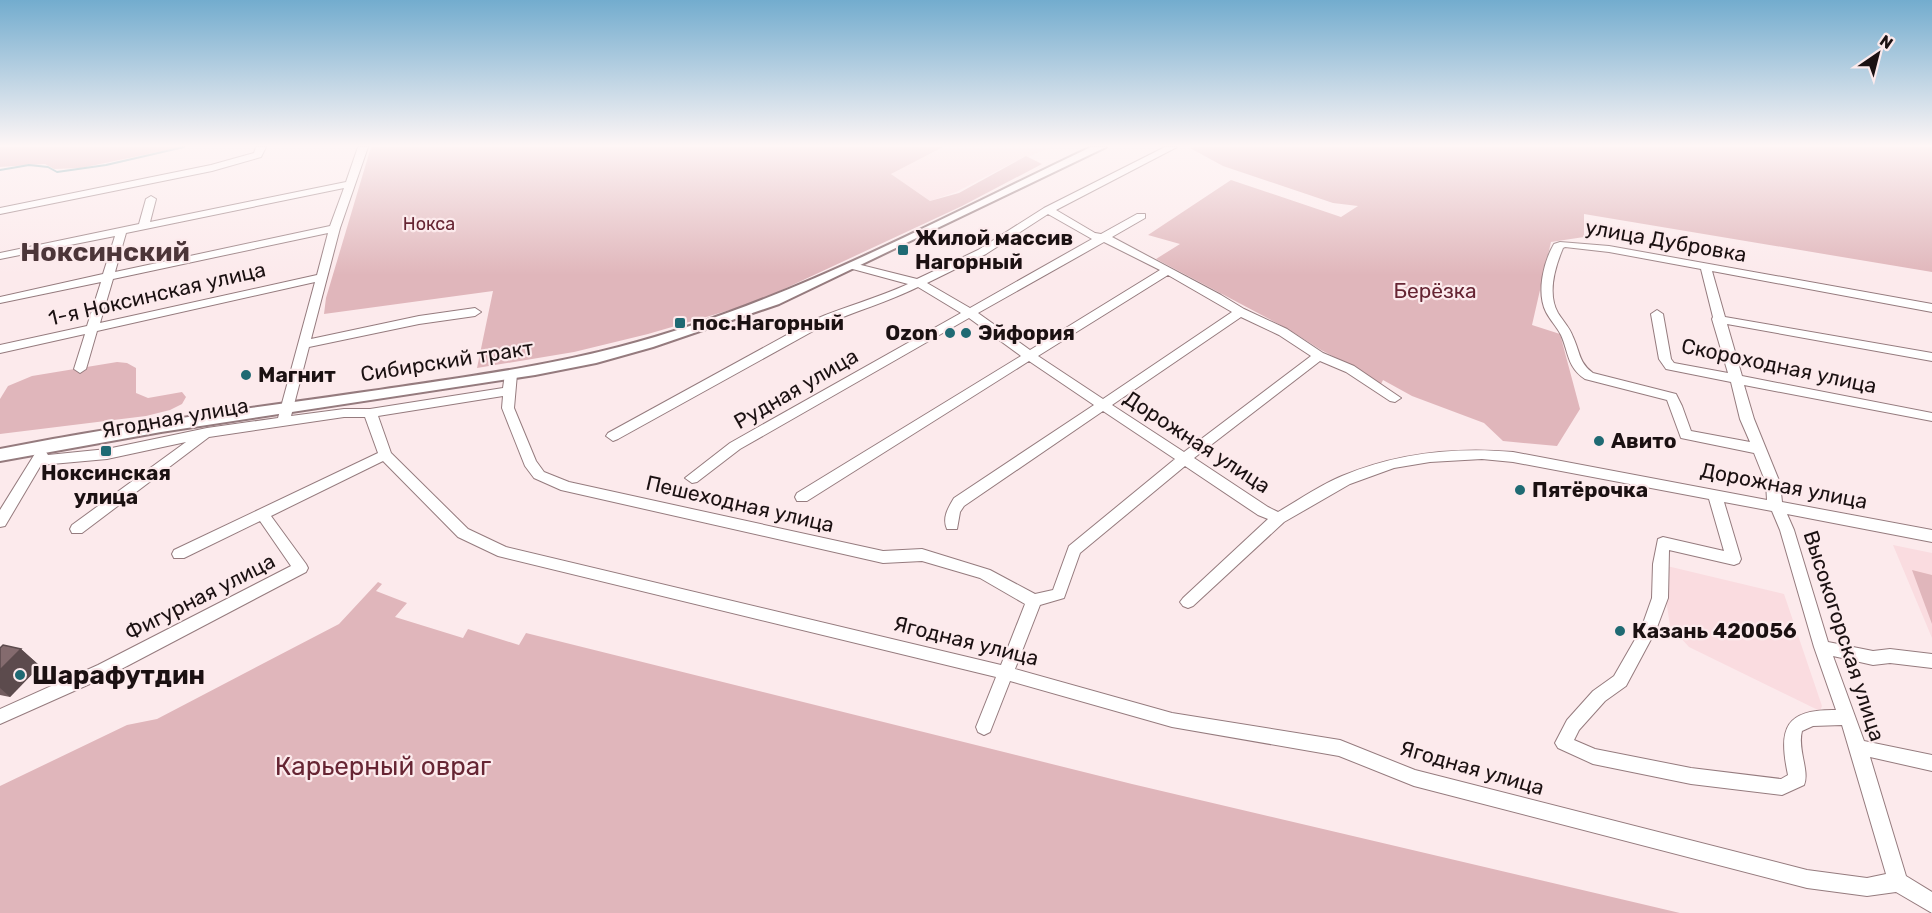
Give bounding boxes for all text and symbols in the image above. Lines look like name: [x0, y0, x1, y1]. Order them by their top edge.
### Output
north arrow: [1848, 24, 1908, 84]
text: N: [1876, 31, 1896, 53]
park label: Нокса: [403, 213, 455, 235]
street label: улица Дубровка: [1583, 214, 1749, 267]
place label: Жилой массив Нагорный: [915, 225, 1073, 274]
district label: Ноксинский: [20, 236, 190, 268]
marker: Жилой массив Нагорный: [896, 243, 910, 257]
street label: 1-я Ноксинская улица: [46, 256, 268, 331]
park label: Берёзка: [1393, 278, 1477, 303]
place label: пос.Нагорный: [692, 310, 844, 335]
marker: пос.Нагорный: [673, 316, 687, 330]
place label: Ozon: [885, 320, 938, 345]
place label: Эйфория: [978, 320, 1075, 345]
marker: Ozon: [943, 326, 957, 340]
marker: Эйфория: [959, 326, 973, 340]
street label: Скороходная улица: [1679, 333, 1879, 398]
street label: Сибирский тракт: [359, 334, 535, 387]
street label: Рудная улица: [729, 343, 862, 434]
place label: Магнит: [258, 362, 336, 387]
marker: Магнит: [239, 368, 253, 382]
street label: Дорожная улица: [1119, 385, 1275, 498]
street label: Ягодная улица: [100, 392, 250, 443]
place label: Авито: [1611, 428, 1677, 453]
marker: Авито: [1592, 434, 1606, 448]
marker: Ноксинская улица: [99, 444, 113, 458]
street label: Дорожная улица: [1698, 457, 1870, 514]
place label: Ноксинская улица: [41, 460, 171, 509]
street label: Пешеходная улица: [644, 470, 837, 537]
place label: Пятёрочка: [1532, 477, 1648, 502]
marker: Пятёрочка: [1513, 483, 1527, 497]
street label: Высокогорская улица: [1799, 527, 1890, 744]
street label: Фигурная улица: [120, 548, 279, 645]
street label: Ягодная улица: [891, 610, 1041, 671]
place label: Казань 420056: [1632, 618, 1797, 643]
marker: Казань 420056: [1613, 624, 1627, 638]
place label: Шарафутдин: [32, 660, 205, 691]
marker: Шарафутдин: [13, 668, 27, 682]
street label: Ягодная улица: [1397, 735, 1547, 800]
park label: Карьерный овраг: [275, 751, 491, 782]

